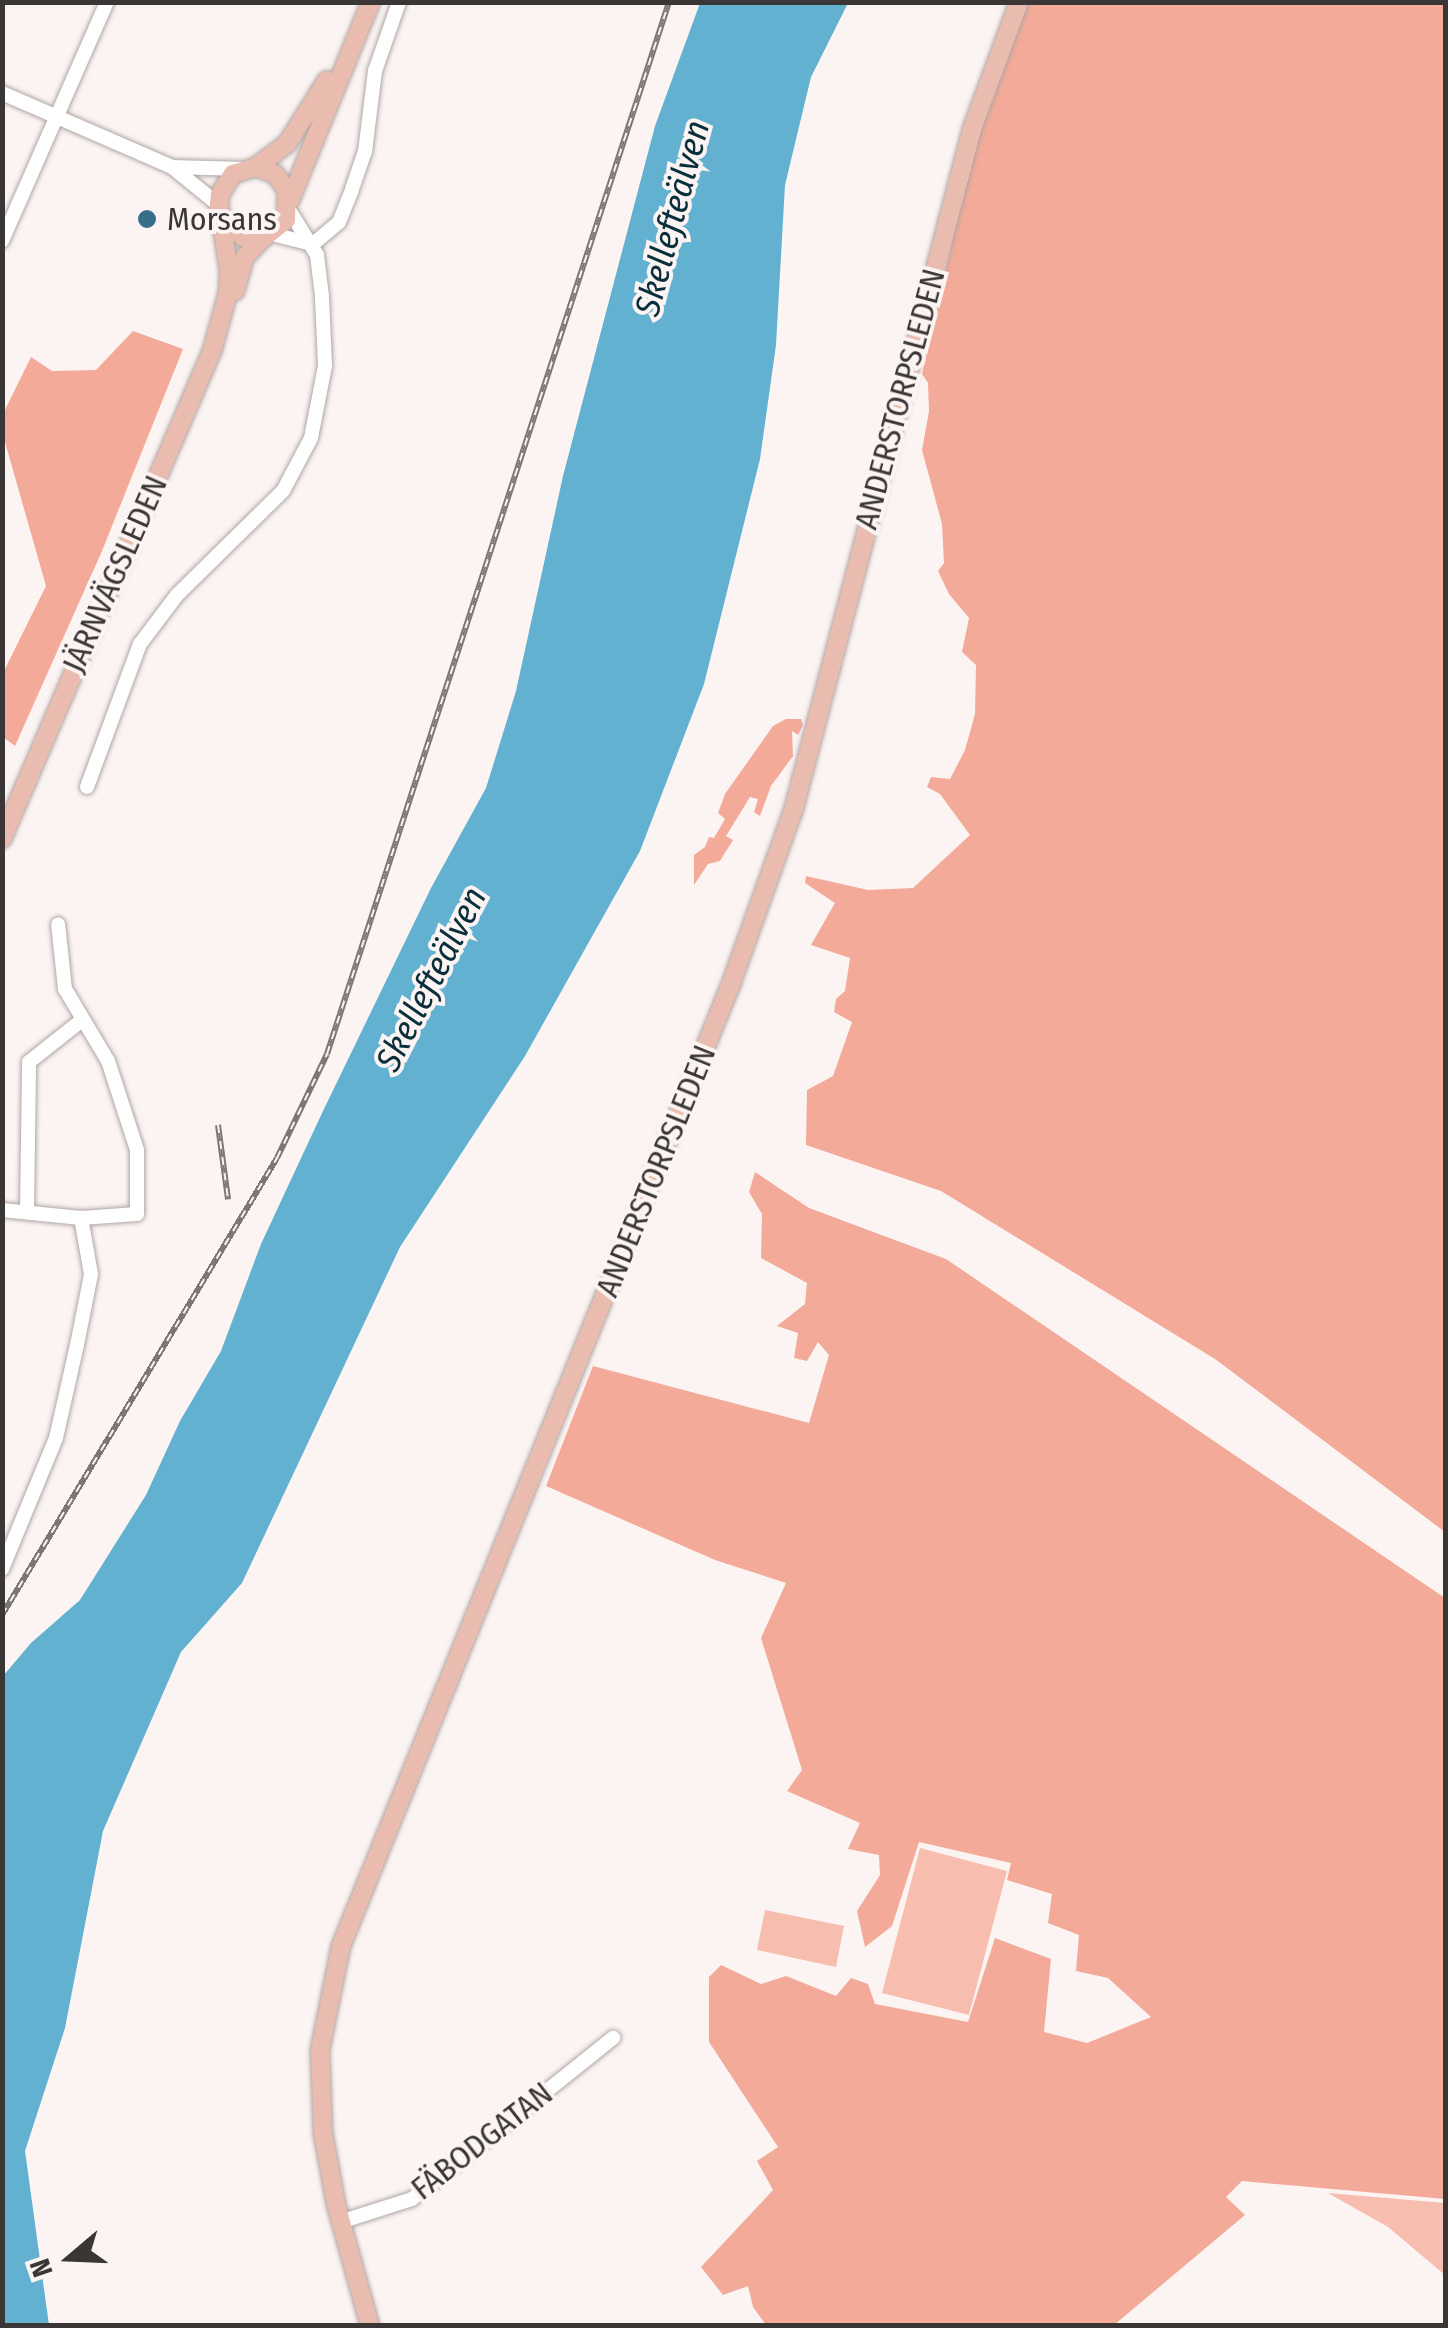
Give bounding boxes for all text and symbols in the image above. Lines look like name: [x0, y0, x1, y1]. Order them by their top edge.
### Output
water label: Skellefteälven: [626, 116, 718, 320]
place label: Morsans: [167, 200, 277, 238]
marker: Morsans: [136, 208, 158, 230]
street label: ANDERSTORPSLEDEN: [847, 265, 953, 533]
street label: JÄRNVÄGSLEDEN: [55, 470, 175, 678]
water label: Skellefteälven: [367, 880, 495, 1078]
street label: ANDERSTORPSLEDEN: [588, 1040, 724, 1302]
street label: FÄBODGATAN: [404, 2074, 560, 2208]
north arrow: [20, 2208, 120, 2308]
text: N: [23, 2255, 59, 2281]

